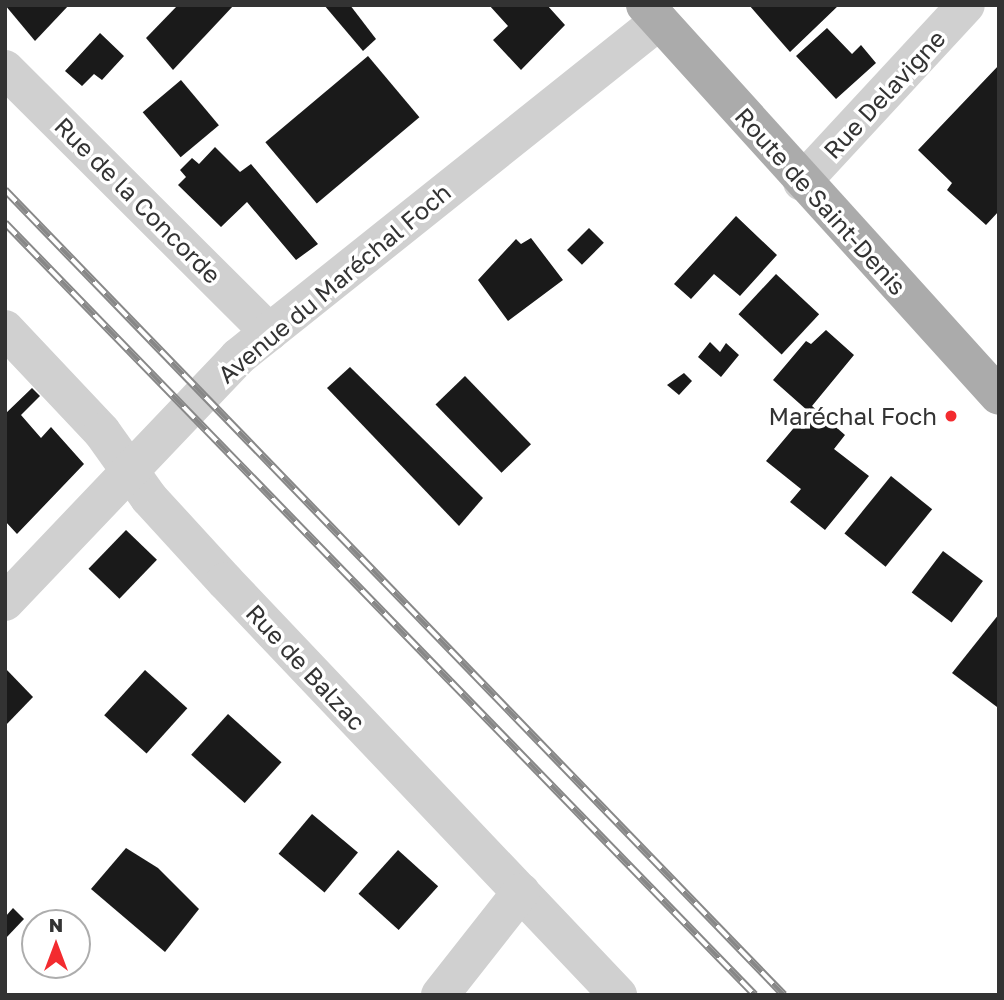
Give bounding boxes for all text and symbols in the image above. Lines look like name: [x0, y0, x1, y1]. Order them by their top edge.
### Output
street label: Rue Delavigne: [817, 24, 951, 164]
street label: Route de Saint-Denis: [729, 101, 913, 301]
street label: Rue de la Concorde: [49, 111, 227, 289]
street label: Avenue du Maréchal Foch: [212, 177, 456, 389]
place label: Maréchal Foch: [768, 402, 937, 430]
marker: Maréchal Foch: [943, 408, 959, 424]
street label: Rue de Balzac: [240, 598, 372, 736]
north arrow: [21, 909, 91, 979]
text: N: [49, 913, 63, 936]

